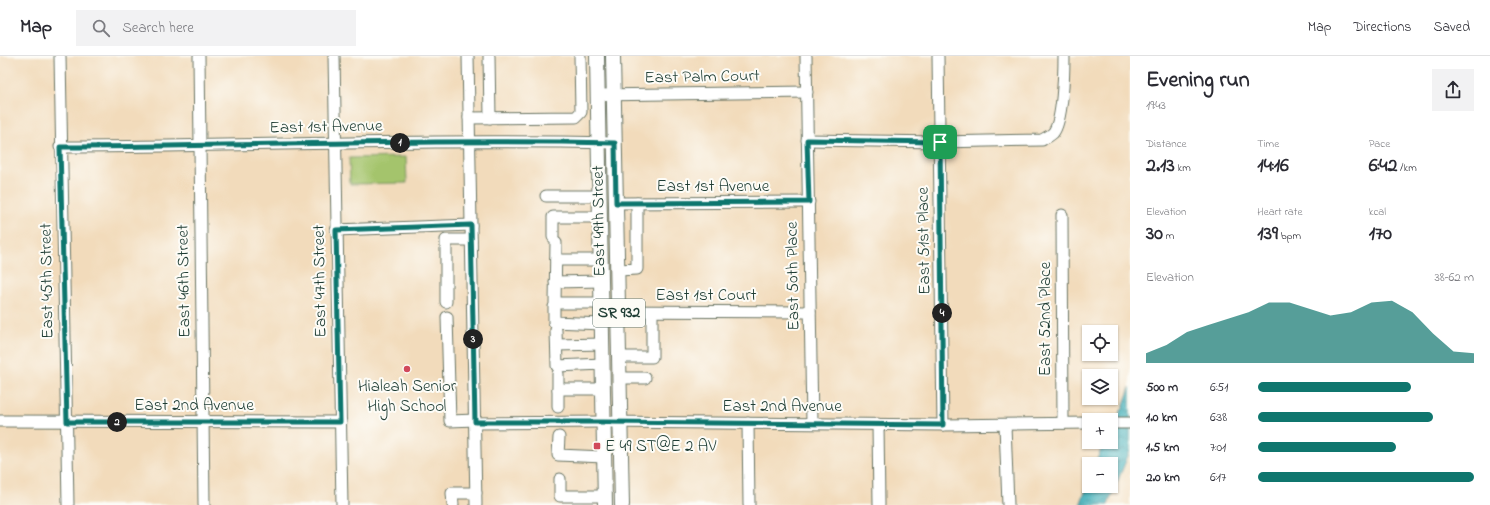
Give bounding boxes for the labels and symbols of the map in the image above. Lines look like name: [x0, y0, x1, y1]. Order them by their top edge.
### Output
street label: East Palm Court: [644, 63, 760, 91]
street label: East 1st Avenue: [269, 114, 383, 140]
pin: [923, 125, 957, 159]
pin: 1: [390, 133, 410, 153]
street label: East 49th Street: [586, 165, 612, 277]
street label: East 1st Avenue: [657, 174, 770, 199]
street label: East 51st Place: [911, 186, 937, 295]
street label: East 50th Place: [780, 221, 806, 331]
street label: East 45th Street: [33, 223, 61, 339]
street label: East 46th Street: [171, 224, 197, 338]
street label: East 47th Street: [307, 224, 333, 338]
street label: East 52nd Place: [1033, 261, 1058, 376]
street label: East 1st Court: [656, 283, 757, 308]
road number: SR 932: [593, 299, 645, 327]
pin: 4: [932, 303, 952, 323]
pin: 3: [463, 329, 483, 349]
marker: Hialeah Senior High School: [402, 364, 412, 374]
place label: Hialeah Senior High School: [358, 374, 457, 421]
street label: East 2nd Avenue: [134, 393, 254, 418]
street label: East 2nd Avenue: [722, 394, 842, 419]
pin: 2: [107, 412, 127, 432]
place label: E 49 ST@E 2 AV: [605, 434, 717, 459]
marker: E 49 ST@E 2 AV: [592, 441, 602, 451]

